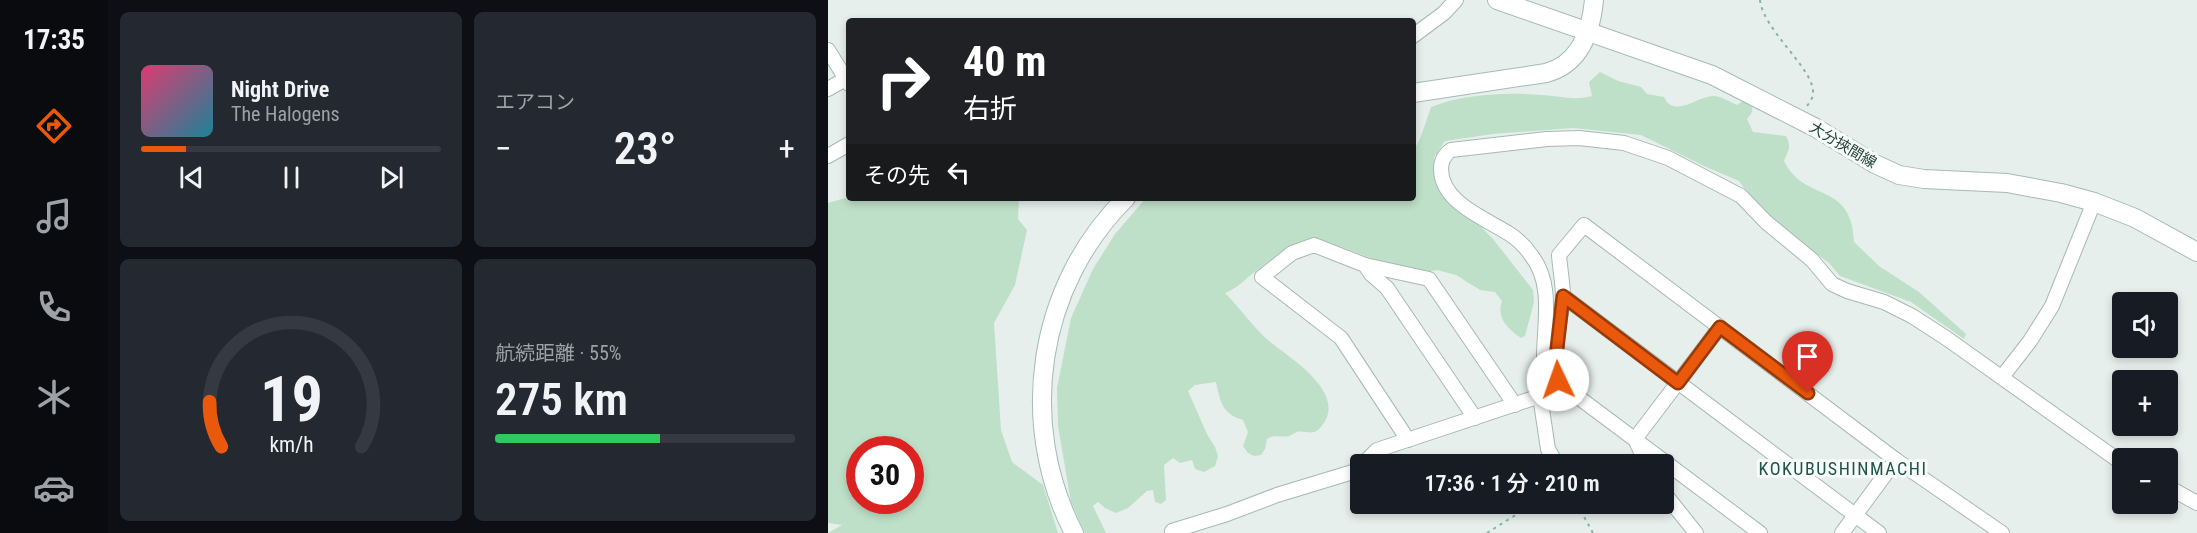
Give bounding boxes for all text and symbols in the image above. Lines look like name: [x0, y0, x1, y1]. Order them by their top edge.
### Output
text: 17:35: [23, 24, 85, 56]
text: 40 m: [963, 37, 1046, 86]
icon: right: [864, 42, 942, 120]
text: Night Drive: [231, 77, 329, 102]
text: エアコン: [495, 90, 575, 114]
text: 右折: [963, 93, 1017, 125]
text: The Halogens: [231, 102, 340, 126]
icon: directions: [33, 105, 75, 147]
street label: 大分挾間線: [1806, 118, 1880, 172]
text: 23°: [614, 122, 676, 175]
text: −: [495, 129, 512, 168]
text: +: [779, 129, 795, 168]
icon: left: [942, 156, 975, 189]
icon: previous: [175, 161, 208, 194]
icon: pause: [275, 161, 308, 194]
icon: next: [375, 161, 408, 194]
text: その先: [864, 163, 930, 188]
icon: music: [33, 195, 75, 237]
icon: phone: [33, 286, 75, 328]
map controls: [2112, 292, 2178, 514]
button: sound: [2112, 292, 2178, 358]
pin: [1782, 331, 1833, 393]
icon: arrive: [1791, 340, 1824, 373]
text: 航続距離 · 55%: [495, 341, 621, 365]
position arrow: [1526, 348, 1590, 412]
text: 19: [259, 363, 323, 436]
button: +: [2112, 370, 2178, 436]
text: 275 km: [495, 373, 628, 426]
icon: climate: [33, 376, 75, 418]
text: km/h: [269, 432, 313, 457]
speed limit sign: 30: [846, 436, 924, 514]
button: −: [2112, 448, 2178, 514]
district label: KOKUBUSHINMACHI: [1759, 458, 1927, 479]
icon: car: [33, 467, 75, 509]
text: 17:36 · 1 分 · 210 m: [1424, 471, 1600, 496]

